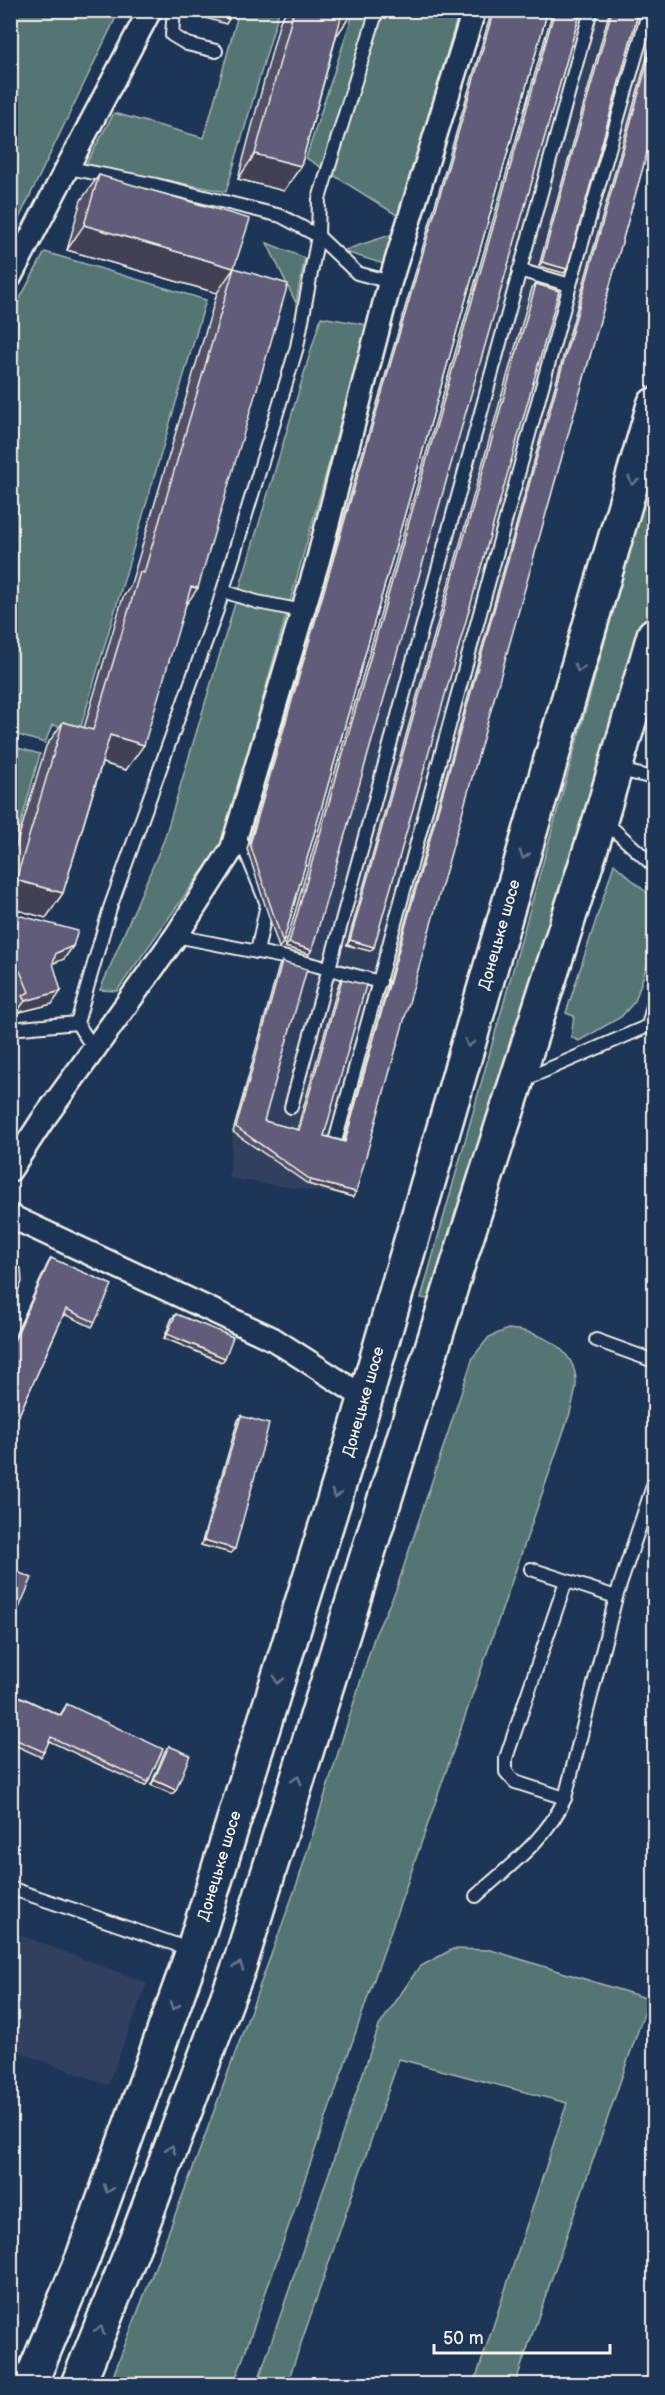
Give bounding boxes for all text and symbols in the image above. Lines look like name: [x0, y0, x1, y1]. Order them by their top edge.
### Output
one-way arrow: [628, 475, 640, 486]
one-way arrow: [573, 663, 586, 673]
one-way arrow: [519, 850, 531, 860]
street label: Донецьке шосе: [475, 877, 525, 993]
one-way arrow: [464, 1037, 476, 1048]
street label: Донецьке шосе: [339, 1344, 389, 1460]
one-way arrow: [331, 1488, 343, 1499]
one-way arrow: [273, 1674, 285, 1685]
one-way arrow: [290, 1775, 303, 1786]
street label: Донецьке шосе: [194, 1809, 246, 1923]
one-way arrow: [232, 1961, 245, 1972]
one-way arrow: [169, 2000, 182, 2011]
one-way arrow: [163, 2144, 176, 2154]
one-way arrow: [103, 2183, 115, 2194]
scale bar: [434, 2317, 610, 2355]
one-way arrow: [92, 2325, 105, 2336]
text: 50 m: [443, 2328, 484, 2349]

